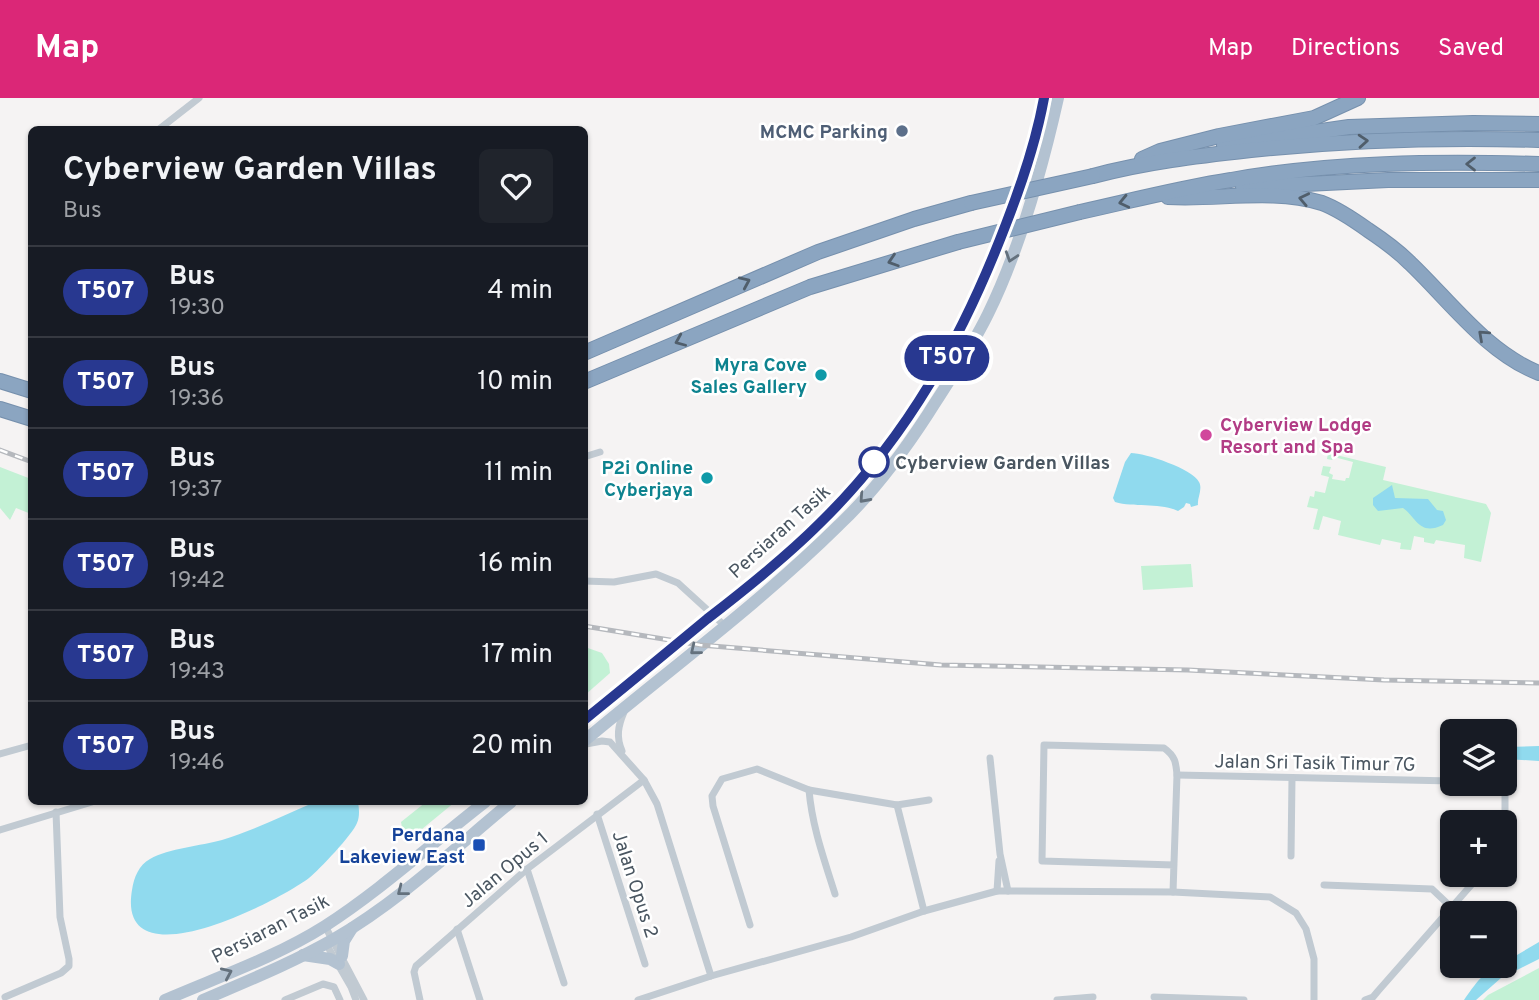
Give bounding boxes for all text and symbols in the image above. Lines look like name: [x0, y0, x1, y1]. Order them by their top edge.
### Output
text: Map: [35, 28, 99, 70]
text: Map: [1208, 34, 1253, 64]
text: Directions: [1291, 34, 1400, 64]
text: Saved: [1438, 34, 1504, 64]
place label: MCMC Parking: [760, 121, 888, 145]
marker: MCMC Parking: [894, 123, 910, 139]
one-way arrow: [1358, 134, 1369, 149]
button: heart: [479, 149, 553, 223]
text: Cyberview Garden Villas: [63, 150, 437, 192]
one-way arrow: [1465, 156, 1476, 172]
one-way arrow: [1299, 193, 1311, 208]
one-way arrow: [1118, 194, 1130, 208]
text: Bus: [63, 197, 102, 226]
one-way arrow: [1005, 251, 1019, 263]
one-way arrow: [887, 252, 899, 267]
text: Bus: [169, 261, 215, 294]
text: 4 min: [487, 275, 553, 308]
one-way arrow: [738, 276, 751, 290]
text: T507: [77, 277, 134, 307]
text: 19:30: [169, 294, 225, 323]
one-way arrow: [1478, 331, 1491, 343]
one-way arrow: [675, 333, 687, 347]
line badge: T507: [898, 335, 996, 381]
text: T507: [918, 343, 976, 373]
text: Bus: [169, 352, 215, 385]
place label: Myra Cove Sales Gallery: [691, 354, 807, 400]
text: 10 min: [477, 366, 553, 399]
marker: Myra Cove Sales Gallery: [813, 367, 829, 383]
text: T507: [77, 368, 134, 398]
text: 19:36: [169, 385, 224, 414]
place label: Cyberview Lodge Resort and Spa: [1220, 414, 1372, 460]
marker: Cyberview Lodge Resort and Spa: [1198, 427, 1214, 443]
text: Bus: [169, 443, 215, 476]
marker: Cyberview Garden Villas: [859, 447, 889, 477]
place label: Cyberview Garden Villas: [895, 452, 1110, 476]
text: 11 min: [484, 457, 553, 490]
place label: P2i Online Cyberjaya: [601, 457, 693, 503]
text: T507: [77, 459, 134, 489]
marker: P2i Online Cyberjaya: [699, 470, 715, 486]
text: 19:37: [169, 476, 222, 505]
street label: Persiaran Tasik: [724, 480, 836, 585]
one-way arrow: [860, 490, 872, 503]
text: Bus: [169, 534, 215, 567]
text: 16 min: [478, 548, 553, 581]
text: T507: [77, 550, 134, 580]
text: 19:42: [169, 567, 225, 596]
text: Bus: [169, 625, 215, 658]
text: 17 min: [481, 639, 553, 672]
text: T507: [77, 641, 134, 671]
one-way arrow: [690, 642, 703, 655]
text: 19:43: [169, 658, 225, 687]
text: Bus: [169, 716, 215, 749]
map controls: [1440, 719, 1517, 978]
button: layers: [1440, 719, 1517, 796]
text: 20 min: [471, 730, 553, 763]
text: T507: [77, 732, 134, 762]
text: 19:46: [169, 749, 225, 778]
street label: Jalan Sri Tasik Timur 7G: [1214, 750, 1416, 778]
button: +: [1440, 810, 1517, 887]
place label: Perdana Lakeview East: [339, 824, 465, 870]
street label: Jalan Opus 1: [457, 827, 554, 914]
street label: Jalan Opus 2: [606, 828, 663, 941]
marker: Perdana Lakeview East: [471, 837, 487, 853]
one-way arrow: [397, 883, 409, 896]
street label: Persiaran Tasik: [208, 890, 334, 970]
button: −: [1440, 901, 1517, 978]
one-way arrow: [220, 967, 233, 981]

